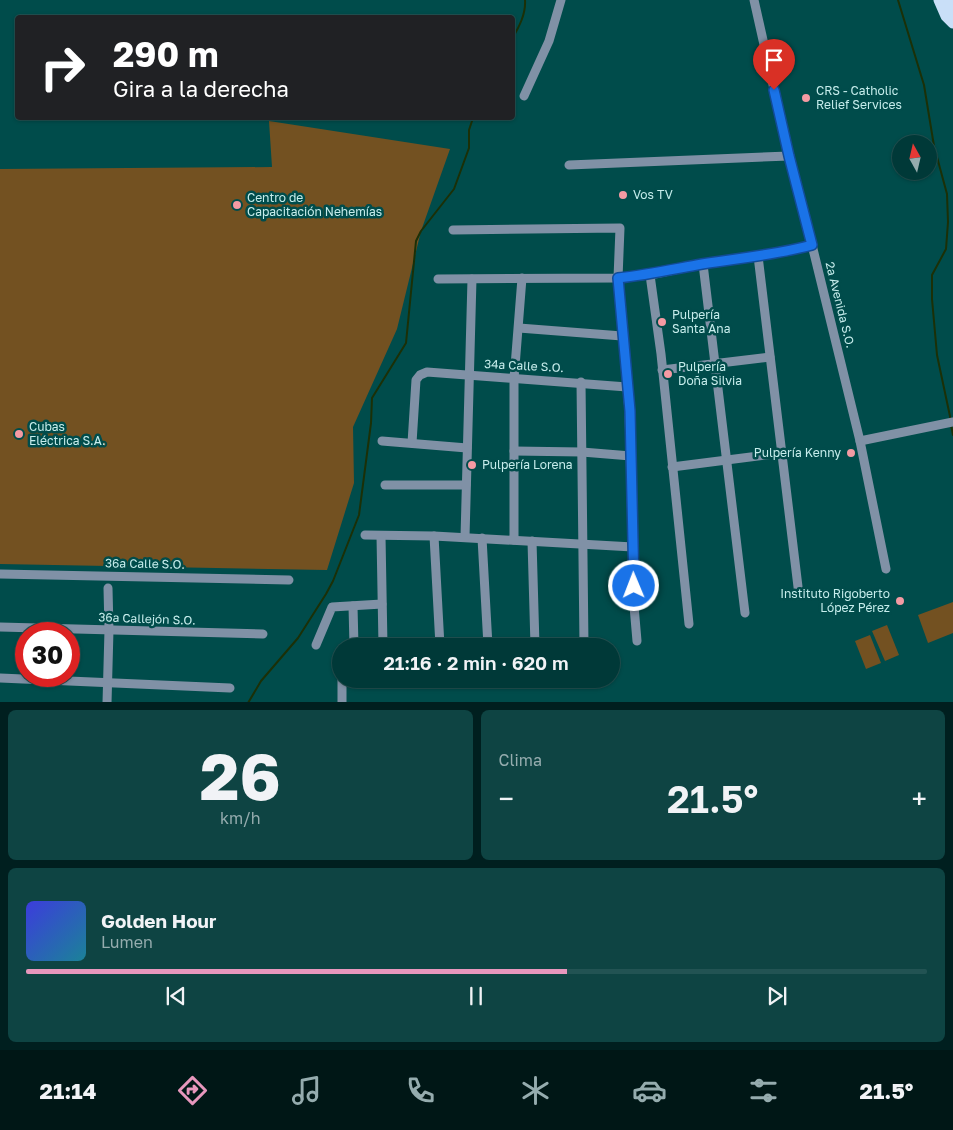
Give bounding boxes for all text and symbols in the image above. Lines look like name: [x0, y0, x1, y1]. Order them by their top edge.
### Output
text: 290 m: [113, 33, 219, 75]
icon: right: [30, 35, 95, 100]
pin: [753, 39, 795, 90]
icon: arrive: [760, 46, 788, 74]
text: Gira a la derecha: [113, 75, 289, 102]
place label: CRS - Catholic Relief Services: [816, 83, 902, 112]
marker: CRS - Catholic Relief Services: [800, 92, 812, 104]
north arrow: [892, 135, 938, 180]
map controls: [892, 135, 937, 180]
place label: Vos TV: [633, 187, 673, 202]
marker: Vos TV: [617, 189, 629, 201]
place label: Centro de Capacitación Nehemías: [247, 190, 382, 219]
marker: Centro de Capacitación Nehemías: [231, 199, 243, 211]
street label: 2a Avenida S.O.: [823, 260, 858, 350]
place label: Pulpería Santa Ana: [672, 307, 731, 336]
marker: Pulpería Santa Ana: [656, 316, 668, 328]
street label: 34a Calle S.O.: [484, 356, 564, 375]
place label: Pulpería Doña Silvia: [678, 359, 742, 388]
marker: Pulpería Doña Silvia: [662, 368, 674, 380]
place label: Cubas Eléctrica S.A.: [29, 419, 106, 448]
marker: Cubas Eléctrica S.A.: [13, 428, 25, 440]
place label: Pulpería Kenny: [754, 445, 841, 460]
marker: Pulpería Kenny: [845, 447, 857, 459]
place label: Pulpería Lorena: [482, 457, 573, 472]
marker: Pulpería Lorena: [466, 459, 478, 471]
street label: 36a Calle S.O.: [105, 555, 185, 572]
position arrow: [607, 559, 659, 611]
place label: Instituto Rigoberto López Pérez: [780, 586, 890, 615]
marker: Instituto Rigoberto López Pérez: [894, 595, 906, 607]
street label: 36a Callejón S.O.: [98, 609, 196, 628]
speed limit sign: 30: [15, 622, 80, 687]
text: 21:16 · 2 min · 620 m: [383, 651, 569, 674]
text: 26: [200, 736, 281, 814]
text: Clima: [499, 750, 542, 770]
text: 21.5°: [667, 776, 758, 821]
text: −: [499, 782, 514, 815]
text: +: [912, 782, 927, 815]
text: km/h: [220, 808, 261, 828]
text: Golden Hour: [101, 909, 216, 932]
text: Lumen: [101, 932, 153, 952]
icon: previous: [162, 982, 190, 1010]
icon: pause: [462, 982, 490, 1010]
icon: next: [763, 982, 791, 1010]
icon: directions: [175, 1073, 210, 1108]
icon: music: [289, 1073, 324, 1108]
icon: phone: [403, 1073, 438, 1108]
icon: climate: [518, 1073, 553, 1108]
icon: car: [632, 1073, 667, 1108]
icon: filters: [746, 1073, 781, 1108]
text: 21:14: [40, 1077, 96, 1104]
text: 21.5°: [860, 1077, 913, 1104]

